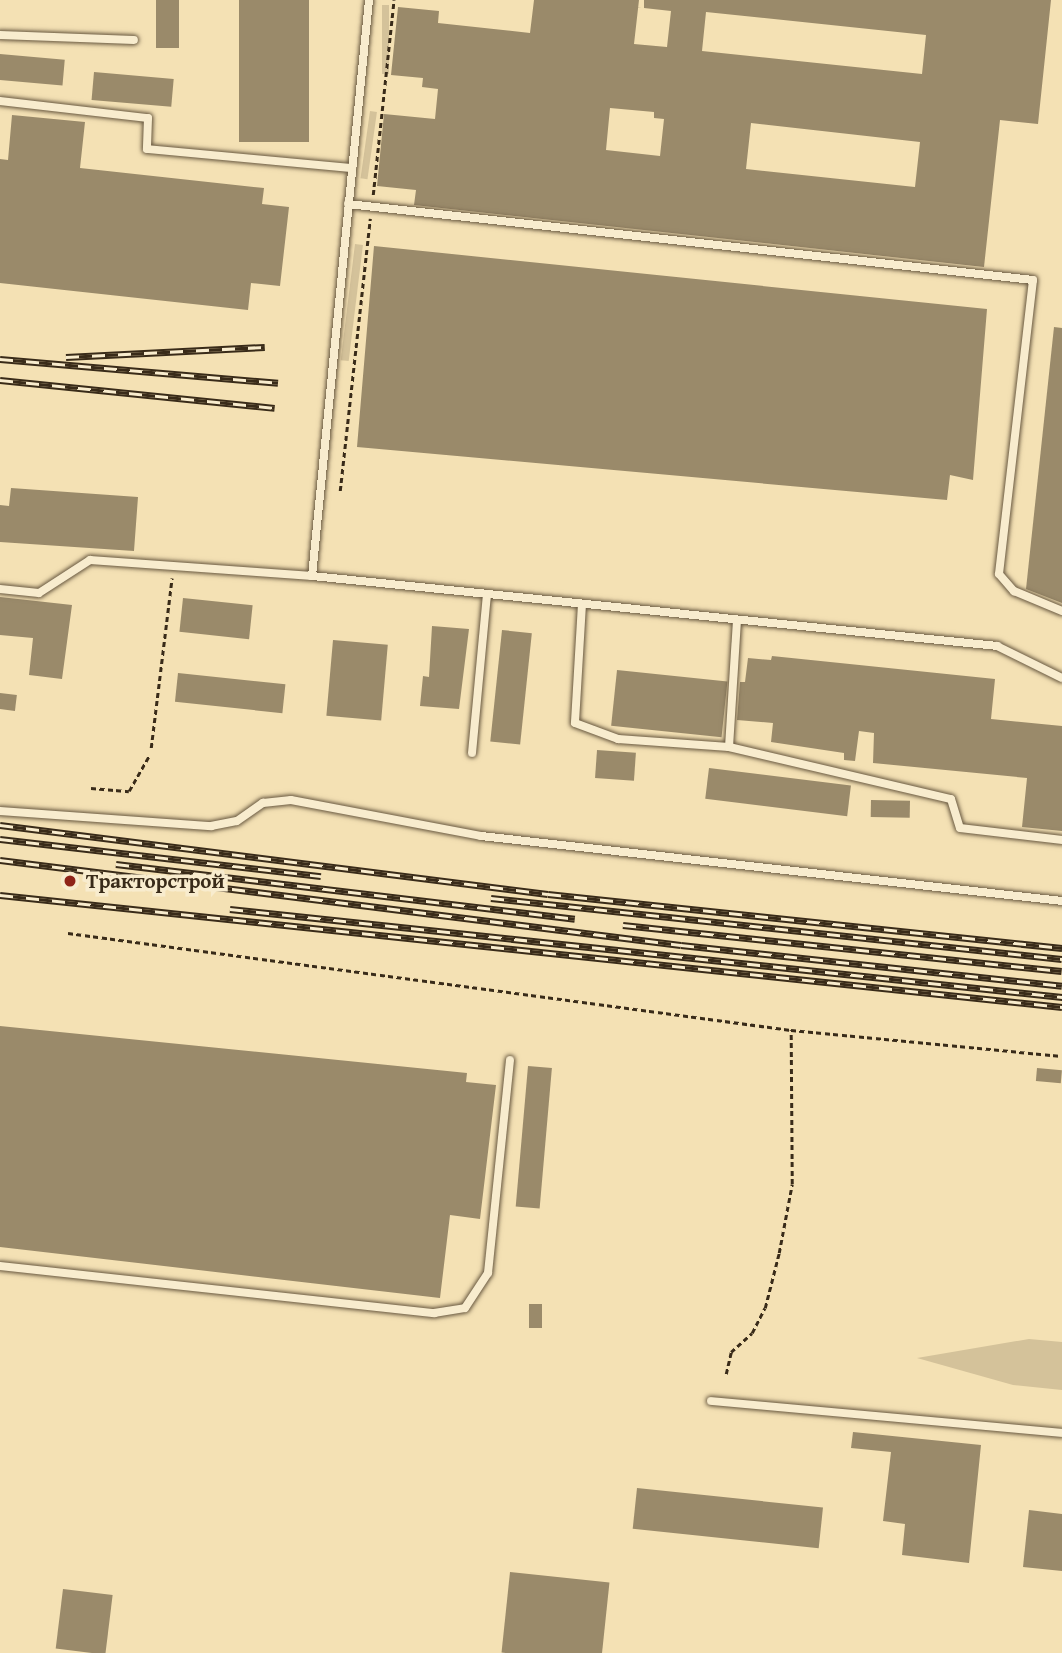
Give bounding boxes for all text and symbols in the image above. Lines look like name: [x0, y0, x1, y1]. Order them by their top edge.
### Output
place label: Тракторстрой: [86, 868, 225, 894]
marker: Тракторстрой: [60, 871, 80, 891]

